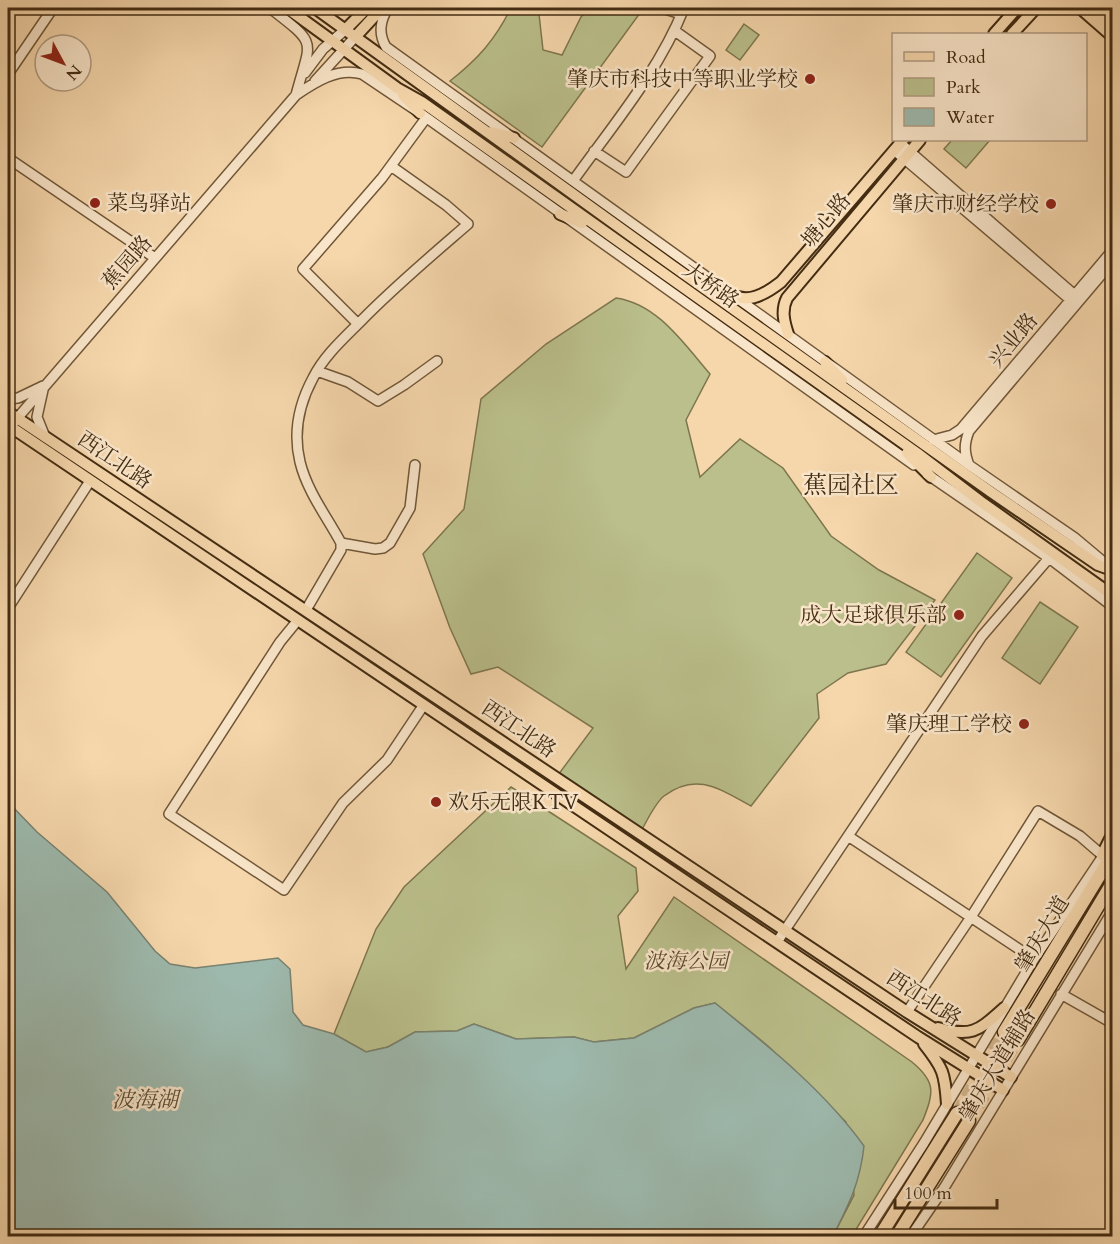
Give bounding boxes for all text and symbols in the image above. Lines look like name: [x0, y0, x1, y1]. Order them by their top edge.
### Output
north arrow: [33, 33, 93, 93]
legend: [892, 33, 1087, 141]
text: Road: [946, 45, 986, 70]
text: N: [61, 60, 86, 85]
place label: 肇庆市科技中等职业学校: [567, 65, 798, 94]
marker: 肇庆市科技中等职业学校: [803, 72, 817, 86]
text: Park: [946, 75, 981, 100]
text: Water: [945, 105, 995, 130]
street label: 塘心路: [795, 187, 858, 254]
place label: 菜鸟驿站: [107, 189, 191, 218]
place label: 肇庆市财经学校: [892, 190, 1039, 219]
marker: 菜鸟驿站: [88, 196, 102, 210]
marker: 肇庆市财经学校: [1044, 197, 1058, 211]
street label: 蕉园路: [96, 229, 159, 296]
street label: 大桥路: [677, 255, 745, 315]
street label: 兴业路: [982, 307, 1045, 374]
street label: 西江北路: [72, 425, 158, 496]
district label: 蕉园社区: [803, 469, 899, 502]
place label: 成大足球俱乐部: [800, 601, 947, 630]
marker: 成大足球俱乐部: [952, 608, 966, 622]
street label: 西江北路: [476, 694, 562, 765]
place label: 肇庆理工学校: [886, 710, 1012, 739]
marker: 肇庆理工学校: [1017, 717, 1031, 731]
place label: 欢乐无限KTV: [448, 788, 579, 817]
marker: 欢乐无限KTV: [429, 795, 443, 809]
street label: 肇庆大道: [1008, 891, 1076, 978]
park label: 波海公园: [644, 947, 731, 976]
street label: 西江北路: [881, 963, 967, 1033]
street label: 肇庆大道辅路: [953, 1004, 1042, 1127]
water label: 波海湖: [112, 1085, 182, 1115]
scale bar: [895, 1172, 997, 1210]
text: 100 m: [904, 1181, 952, 1206]

